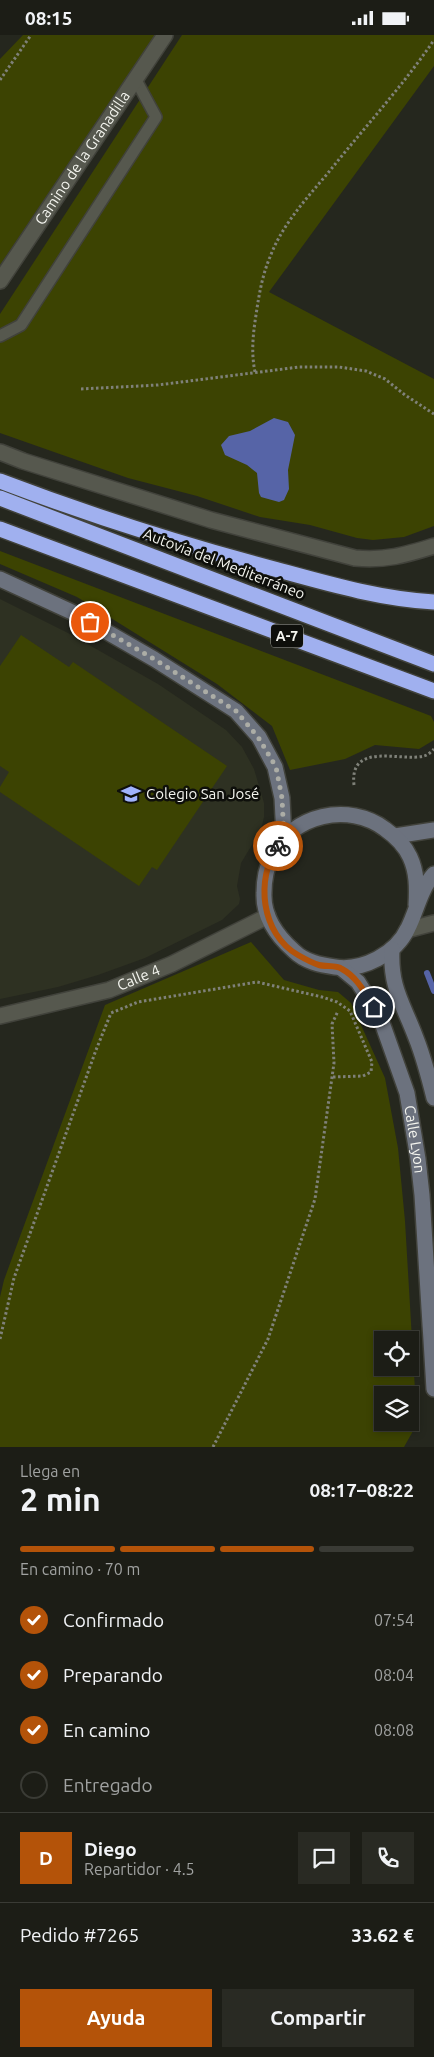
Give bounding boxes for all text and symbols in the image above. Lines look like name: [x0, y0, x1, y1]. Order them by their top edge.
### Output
text: 08:15: [25, 7, 73, 29]
street label: Camino de la Granadilla: [31, 88, 133, 228]
street label: Autovía del Mediterráneo: [141, 525, 308, 602]
pin: [69, 601, 111, 643]
icon: bag: [76, 608, 104, 636]
road number: A-7: [271, 625, 303, 647]
school or university icon: Colegio San José: [120, 783, 142, 805]
place label: Colegio San José: [146, 785, 259, 802]
courier: [253, 821, 303, 871]
icon: bike: [264, 832, 292, 860]
street label: Calle 4: [114, 961, 162, 994]
pin: [353, 986, 395, 1028]
icon: home: [360, 993, 388, 1021]
street label: Calle Lyon: [401, 1104, 429, 1174]
map controls: [374, 1331, 419, 1431]
button: locate: [374, 1331, 419, 1376]
button: layers: [374, 1386, 419, 1431]
text: Llega en: [20, 1462, 80, 1480]
text: 08:17–08:22: [309, 1479, 414, 1501]
text: 2 min: [20, 1481, 101, 1517]
text: En camino · 70 m: [20, 1560, 140, 1578]
icon: check: [20, 1606, 48, 1634]
text: Confirmado: [63, 1609, 164, 1631]
text: 07:54: [374, 1611, 414, 1629]
icon: check: [20, 1661, 48, 1689]
text: Preparando: [63, 1664, 163, 1686]
text: 08:04: [374, 1666, 414, 1684]
icon: check: [20, 1716, 48, 1744]
text: En camino: [63, 1719, 150, 1741]
text: 08:08: [374, 1721, 414, 1739]
text: Entregado: [63, 1774, 153, 1796]
button: chat: [298, 1832, 350, 1884]
button: phone: [362, 1832, 414, 1884]
text: Diego: [84, 1838, 137, 1860]
text: D: [39, 1847, 53, 1869]
text: Repartidor · 4.5: [84, 1860, 195, 1878]
text: Pedido #7265: [20, 1924, 139, 1946]
text: 33.62 €: [351, 1924, 414, 1946]
button: Ayuda: [20, 1989, 212, 2047]
button: Compartir: [222, 1989, 414, 2047]

